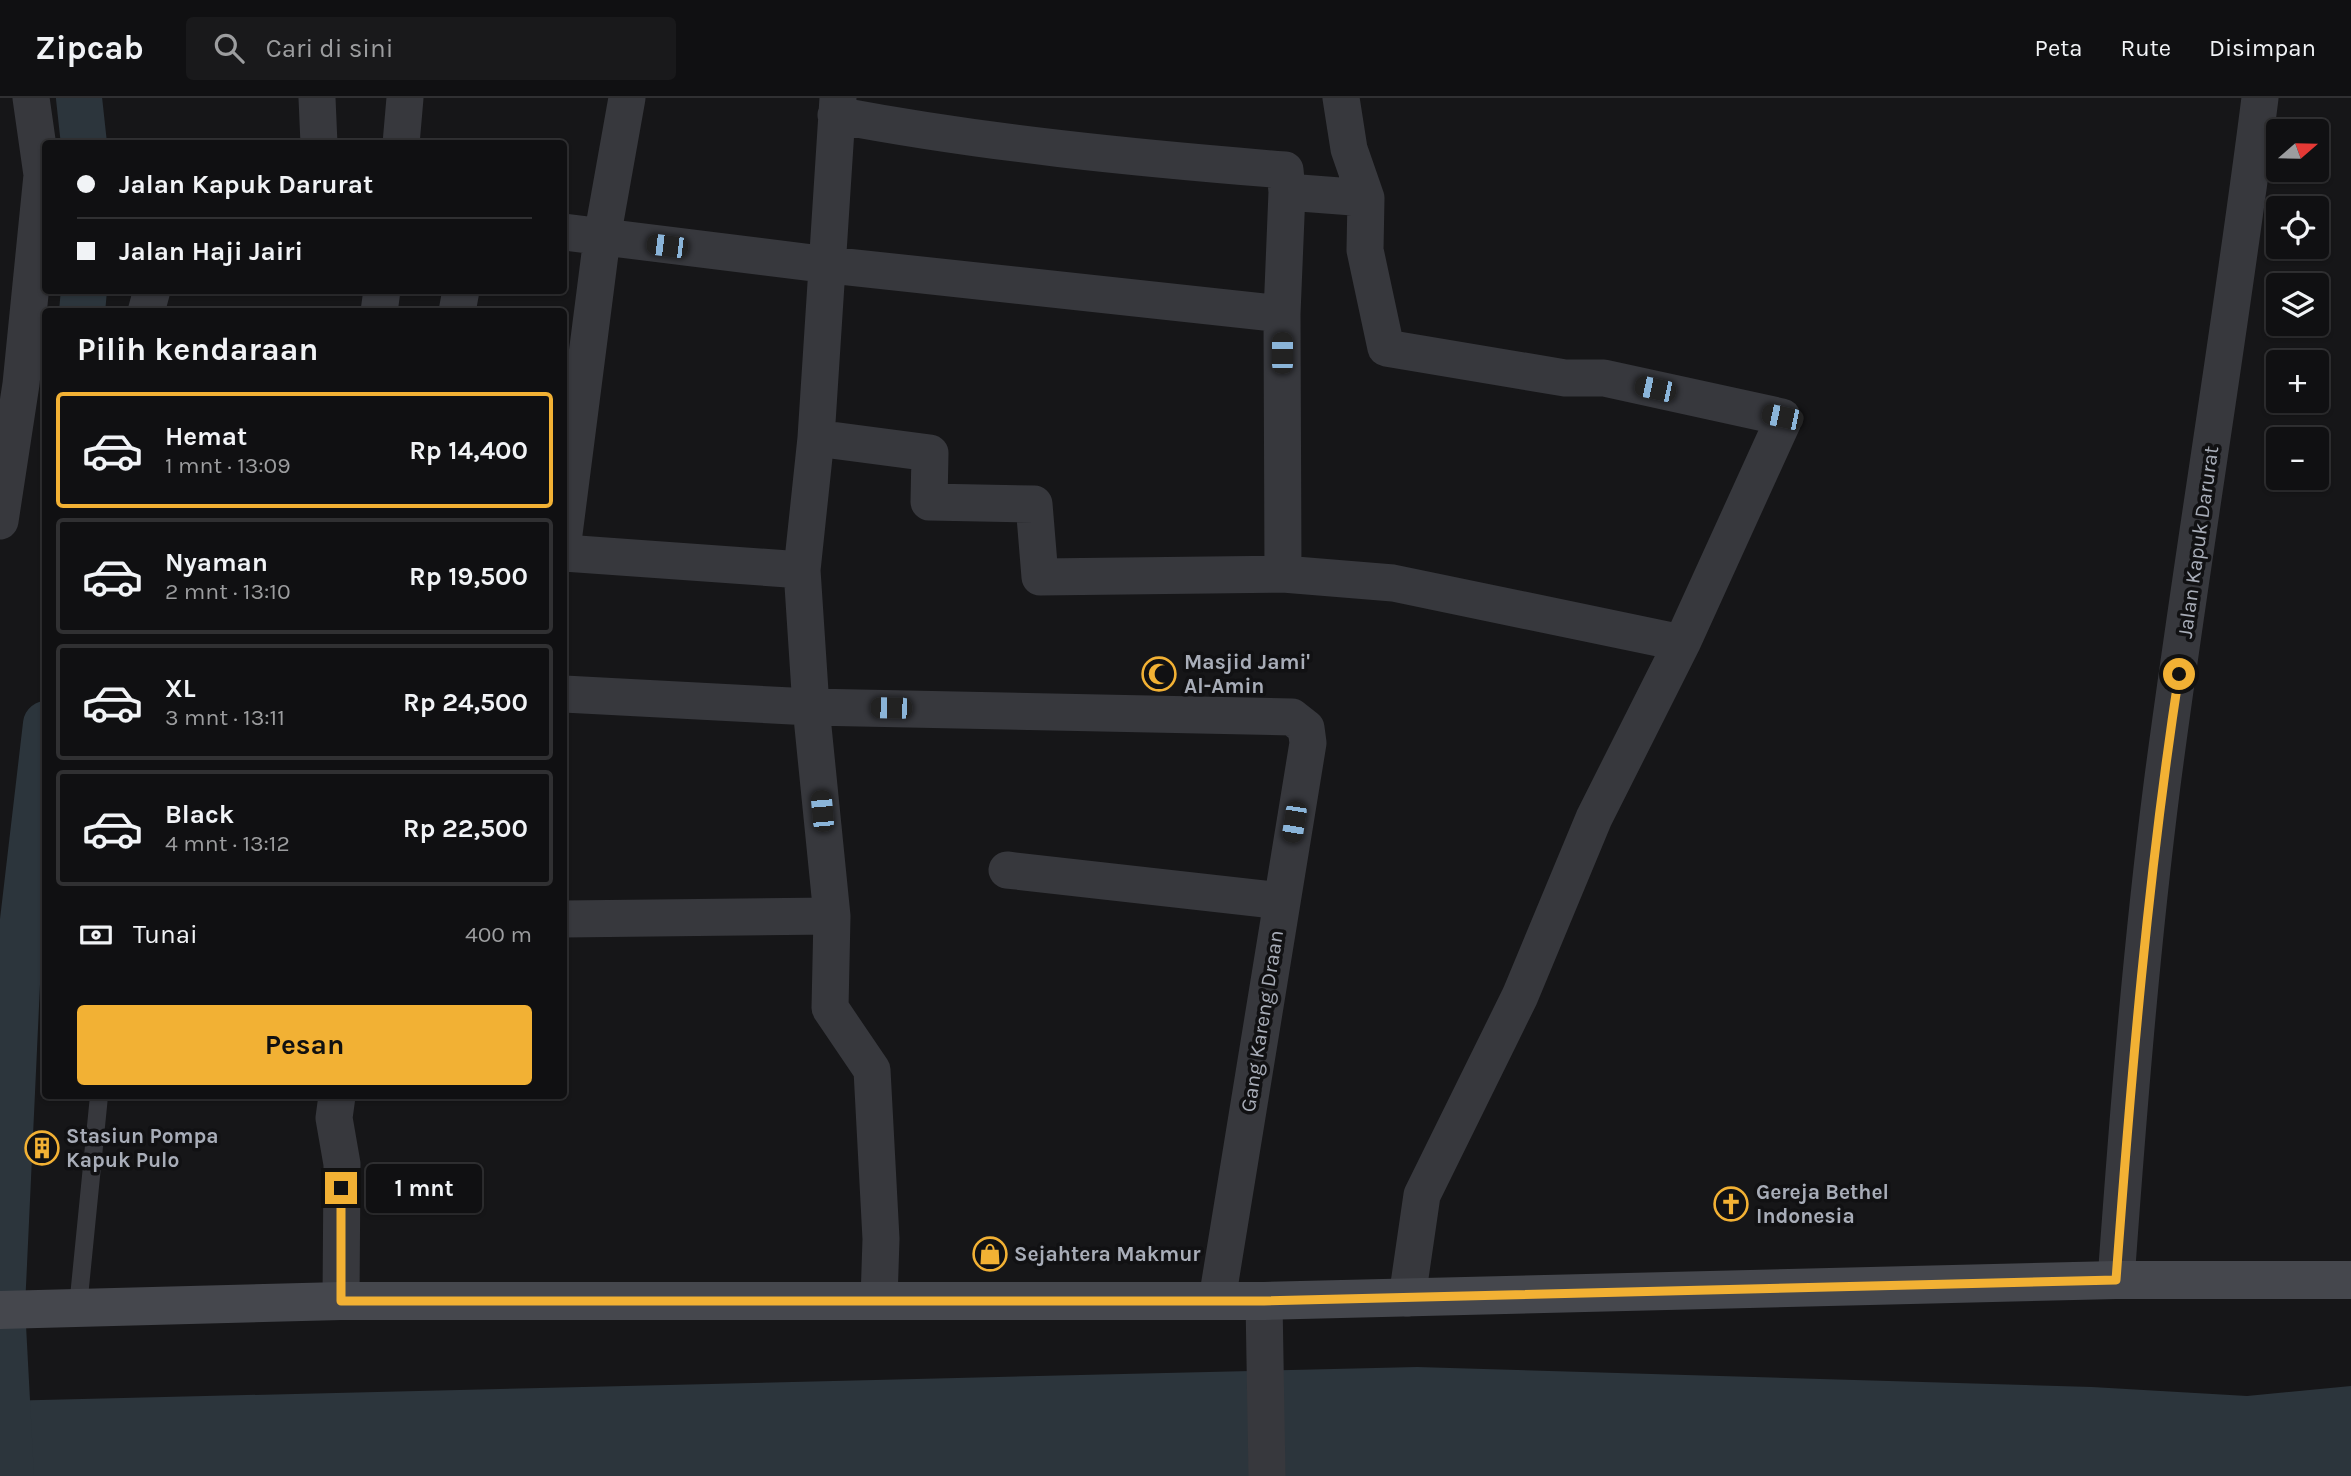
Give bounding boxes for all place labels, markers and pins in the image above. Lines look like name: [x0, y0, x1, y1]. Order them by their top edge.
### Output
place label: Masjid Jami' Al-Amin: [1184, 650, 1310, 698]
mosque icon: Masjid Jami' Al-Amin: [1140, 655, 1178, 693]
place label: Stasiun Pompa Kapuk Pulo: [66, 1124, 219, 1172]
building icon: Stasiun Pompa Kapuk Pulo: [23, 1129, 61, 1167]
place label: Gereja Bethel Indonesia: [1756, 1180, 1889, 1228]
church icon: Gereja Bethel Indonesia: [1712, 1185, 1750, 1223]
shop icon: Sejahtera Makmur: [971, 1235, 1009, 1273]
place label: Sejahtera Makmur: [1014, 1242, 1201, 1266]

